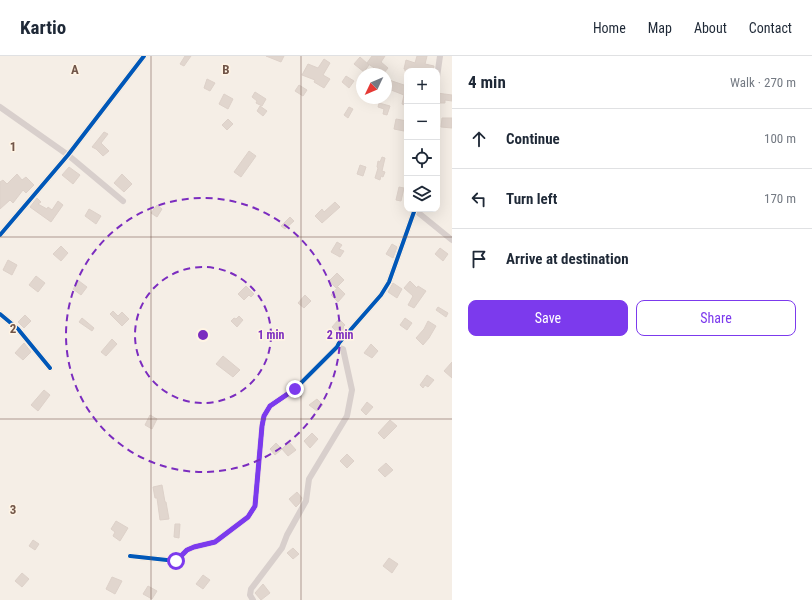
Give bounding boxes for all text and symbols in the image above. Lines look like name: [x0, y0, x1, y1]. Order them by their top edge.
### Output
text: Kartio: [20, 16, 66, 39]
text: Home: [593, 20, 626, 36]
text: Map: [648, 20, 672, 36]
text: About: [694, 20, 727, 36]
text: Contact: [749, 20, 792, 36]
text: A: [71, 62, 79, 77]
text: B: [222, 62, 230, 77]
north arrow: [356, 68, 392, 104]
map controls: [404, 68, 440, 212]
button: +: [404, 68, 440, 104]
text: 4 min: [468, 72, 506, 92]
text: Walk · 270 m: [730, 75, 796, 90]
button: −: [404, 104, 440, 140]
icon: ahead: [468, 128, 490, 150]
text: Continue: [506, 130, 560, 148]
text: 100 m: [764, 131, 796, 146]
text: 1: [10, 139, 16, 154]
button: locate: [404, 140, 440, 176]
button: layers: [404, 176, 440, 212]
icon: left: [468, 188, 490, 210]
text: Turn left: [506, 190, 557, 208]
text: 170 m: [764, 191, 796, 206]
icon: arrive: [468, 248, 490, 270]
text: Arrive at destination: [506, 250, 629, 268]
button: Save: [468, 300, 628, 336]
button: Share: [636, 300, 796, 336]
text: 2: [10, 321, 17, 336]
centre of rings: [196, 328, 210, 342]
text: 1 min: [258, 328, 284, 342]
text: 2 min: [327, 328, 353, 342]
route end: [286, 380, 304, 398]
text: 3: [10, 502, 16, 517]
route start: [167, 552, 185, 570]

